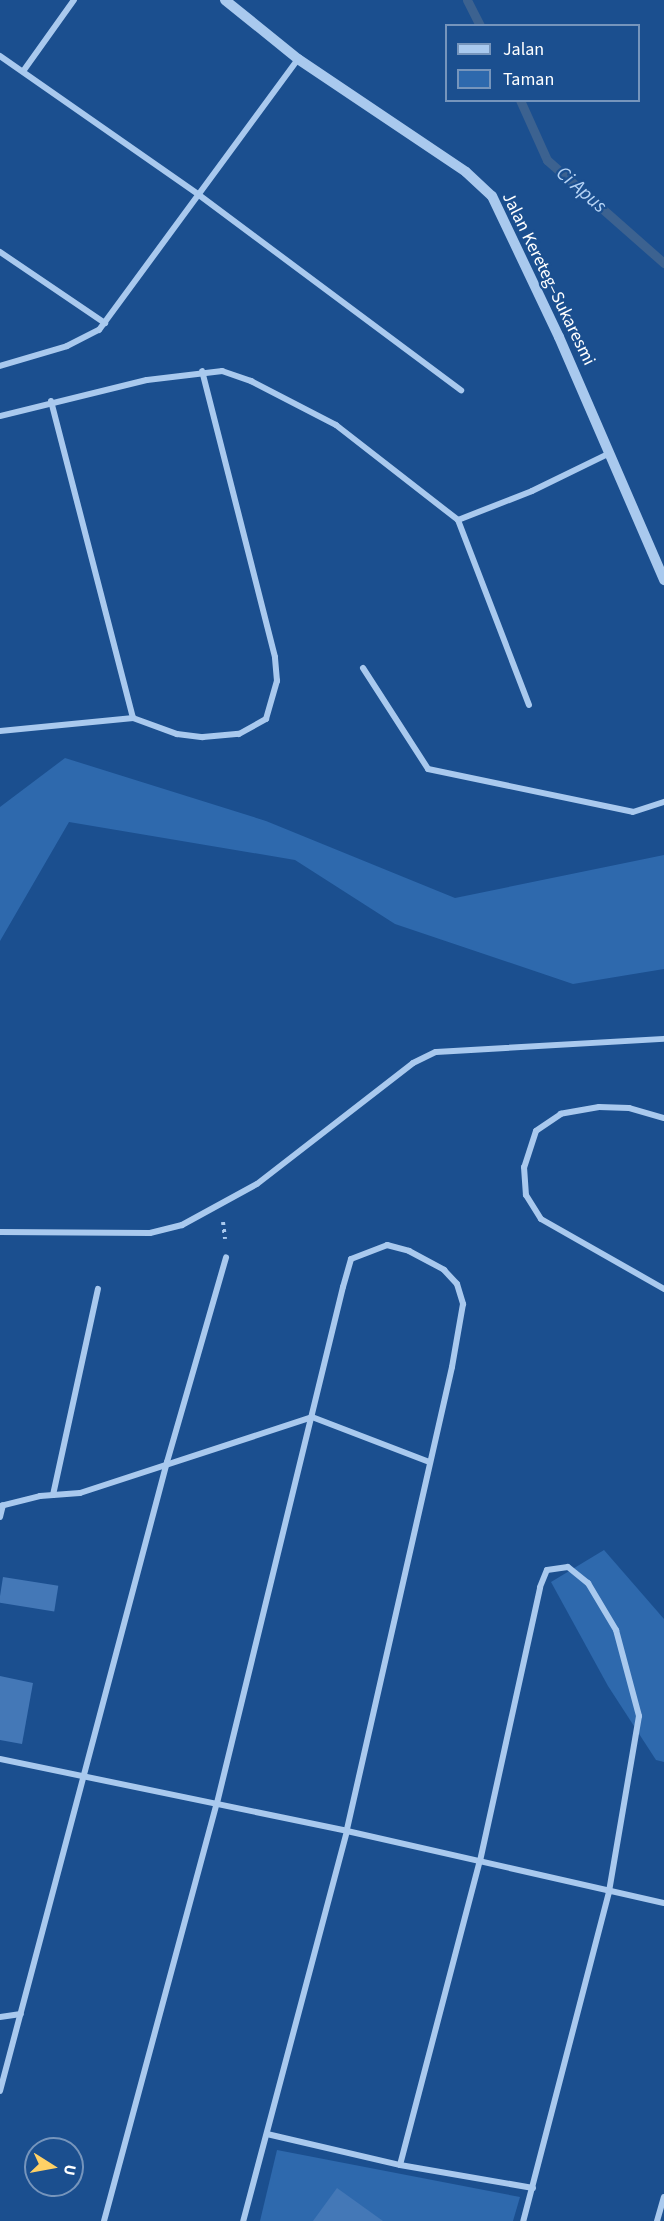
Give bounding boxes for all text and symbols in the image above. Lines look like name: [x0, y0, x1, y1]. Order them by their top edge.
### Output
legend: [445, 24, 640, 102]
text: Jalan: [503, 37, 544, 62]
text: Taman: [503, 67, 554, 92]
water label: Ci Apus: [551, 162, 611, 218]
street label: Jalan Kereteg–Sukaresmi: [497, 189, 599, 369]
north arrow: [24, 2137, 84, 2197]
text: U: [58, 2163, 82, 2177]

